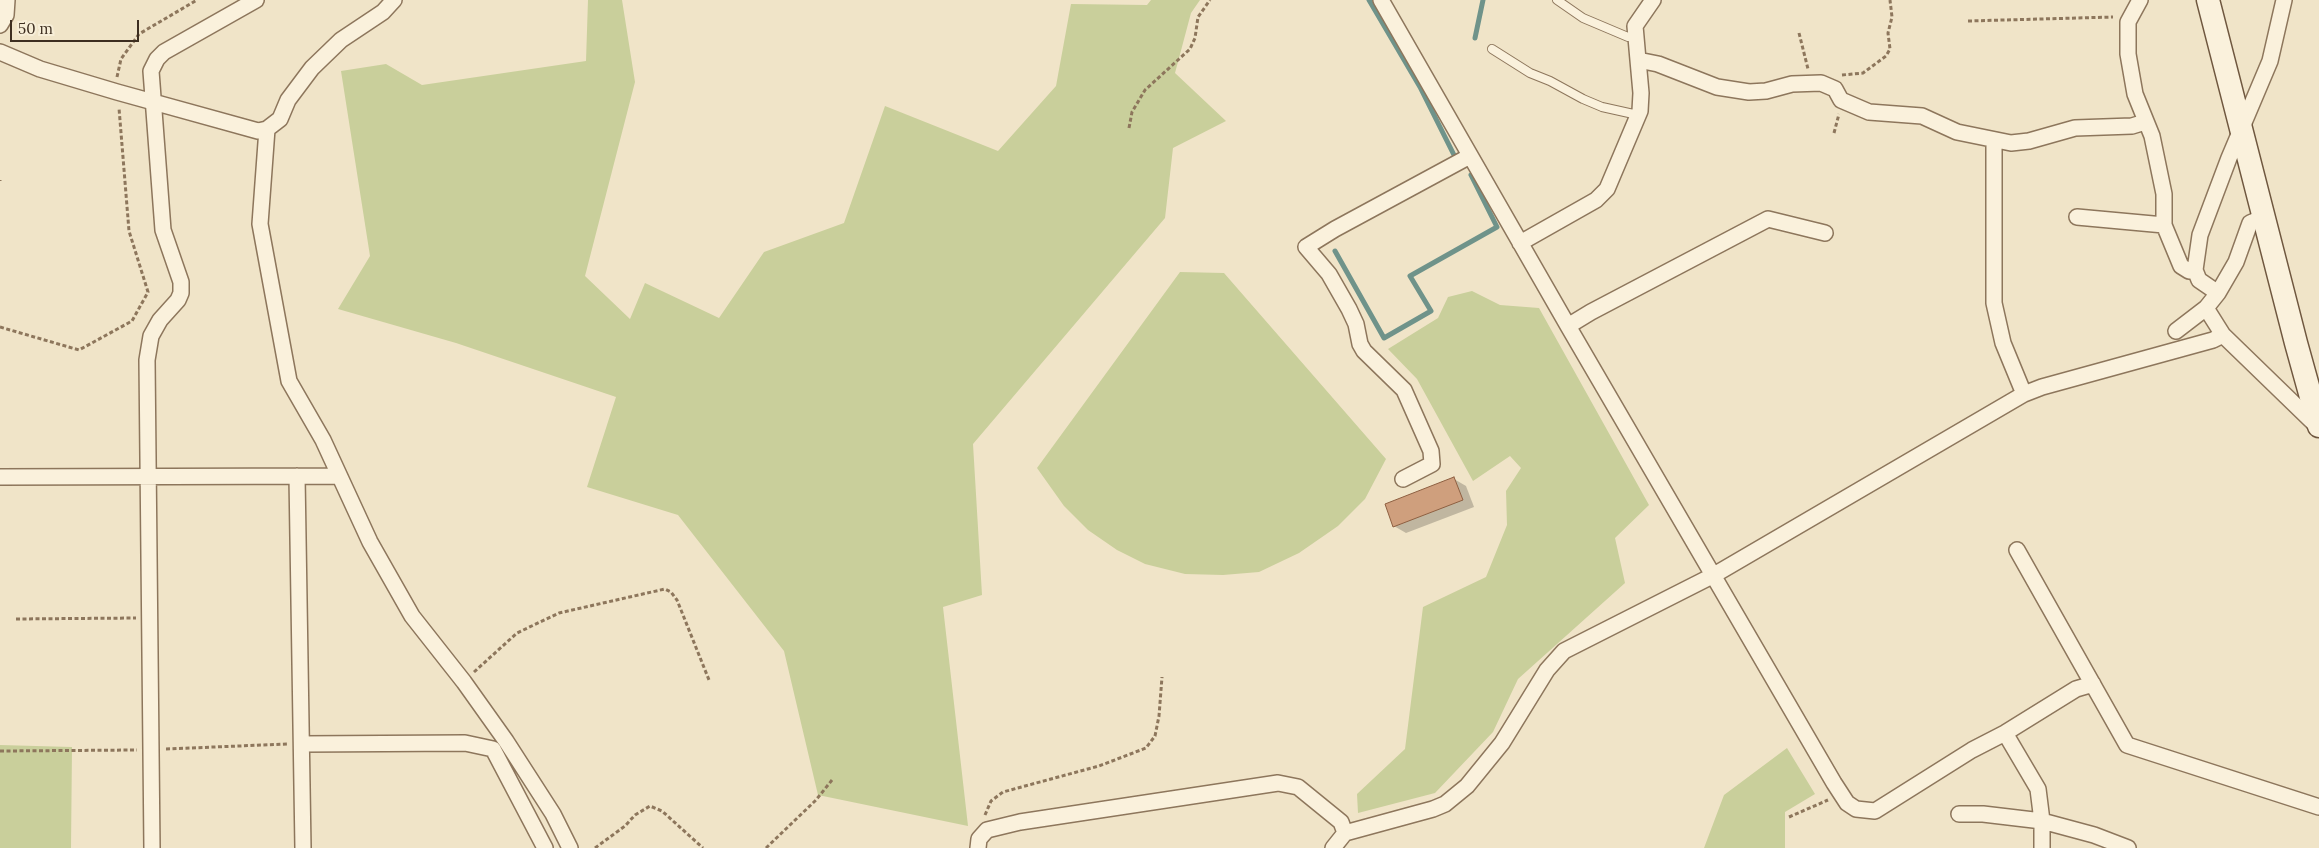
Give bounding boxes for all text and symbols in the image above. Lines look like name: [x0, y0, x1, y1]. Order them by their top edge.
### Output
scale bar: [12, 10, 141, 42]
text: 50 m: [18, 19, 53, 38]

